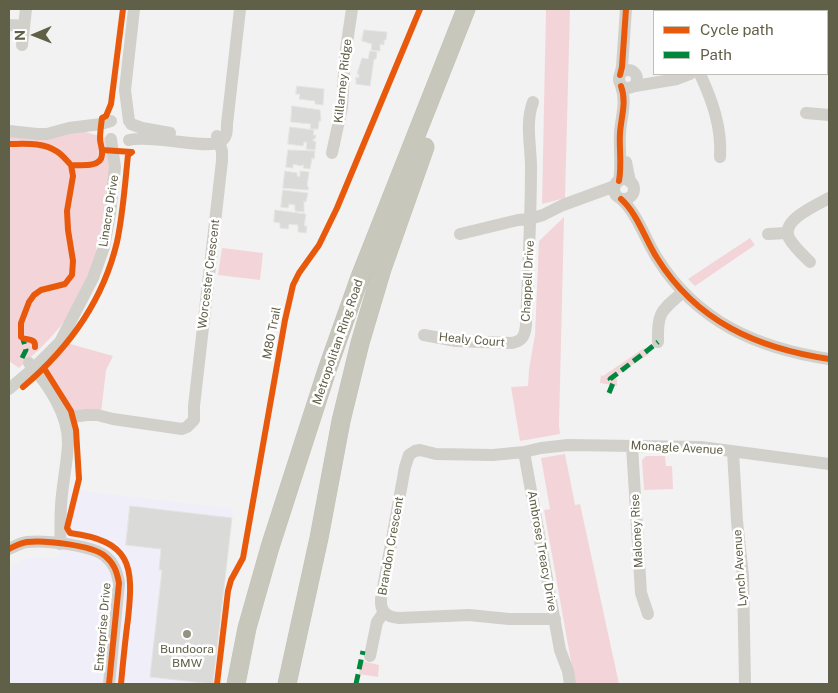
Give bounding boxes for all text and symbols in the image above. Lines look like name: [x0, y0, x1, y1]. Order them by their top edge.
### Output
north arrow: [10, 10, 60, 60]
legend: [653, 10, 828, 75]
text: Cycle path: [700, 21, 774, 38]
text: N: [12, 30, 28, 41]
street label: Killarney Ridge: [331, 38, 355, 124]
text: Path: [700, 46, 732, 63]
street label: Linacre Drive: [96, 174, 122, 248]
street label: Worcester Crescent: [195, 218, 223, 330]
street label: Chappell Drive: [519, 240, 537, 322]
street label: Metropolitan Ring Road: [310, 277, 366, 407]
street label: M80 Trail: [260, 306, 284, 360]
street label: Healy Court: [438, 330, 506, 350]
street label: Monagle Avenue: [630, 438, 724, 458]
street label: Ambrose Treacy Drive: [524, 490, 560, 612]
street label: Maloney Rise: [628, 494, 646, 568]
street label: Brandon Crescent: [375, 495, 407, 597]
street label: Lynch Avenue: [730, 529, 750, 607]
street label: Enterprise Drive: [92, 582, 114, 672]
marker: Bundoora BMW: [181, 628, 193, 640]
place label: Bundoora BMW: [160, 642, 214, 670]

